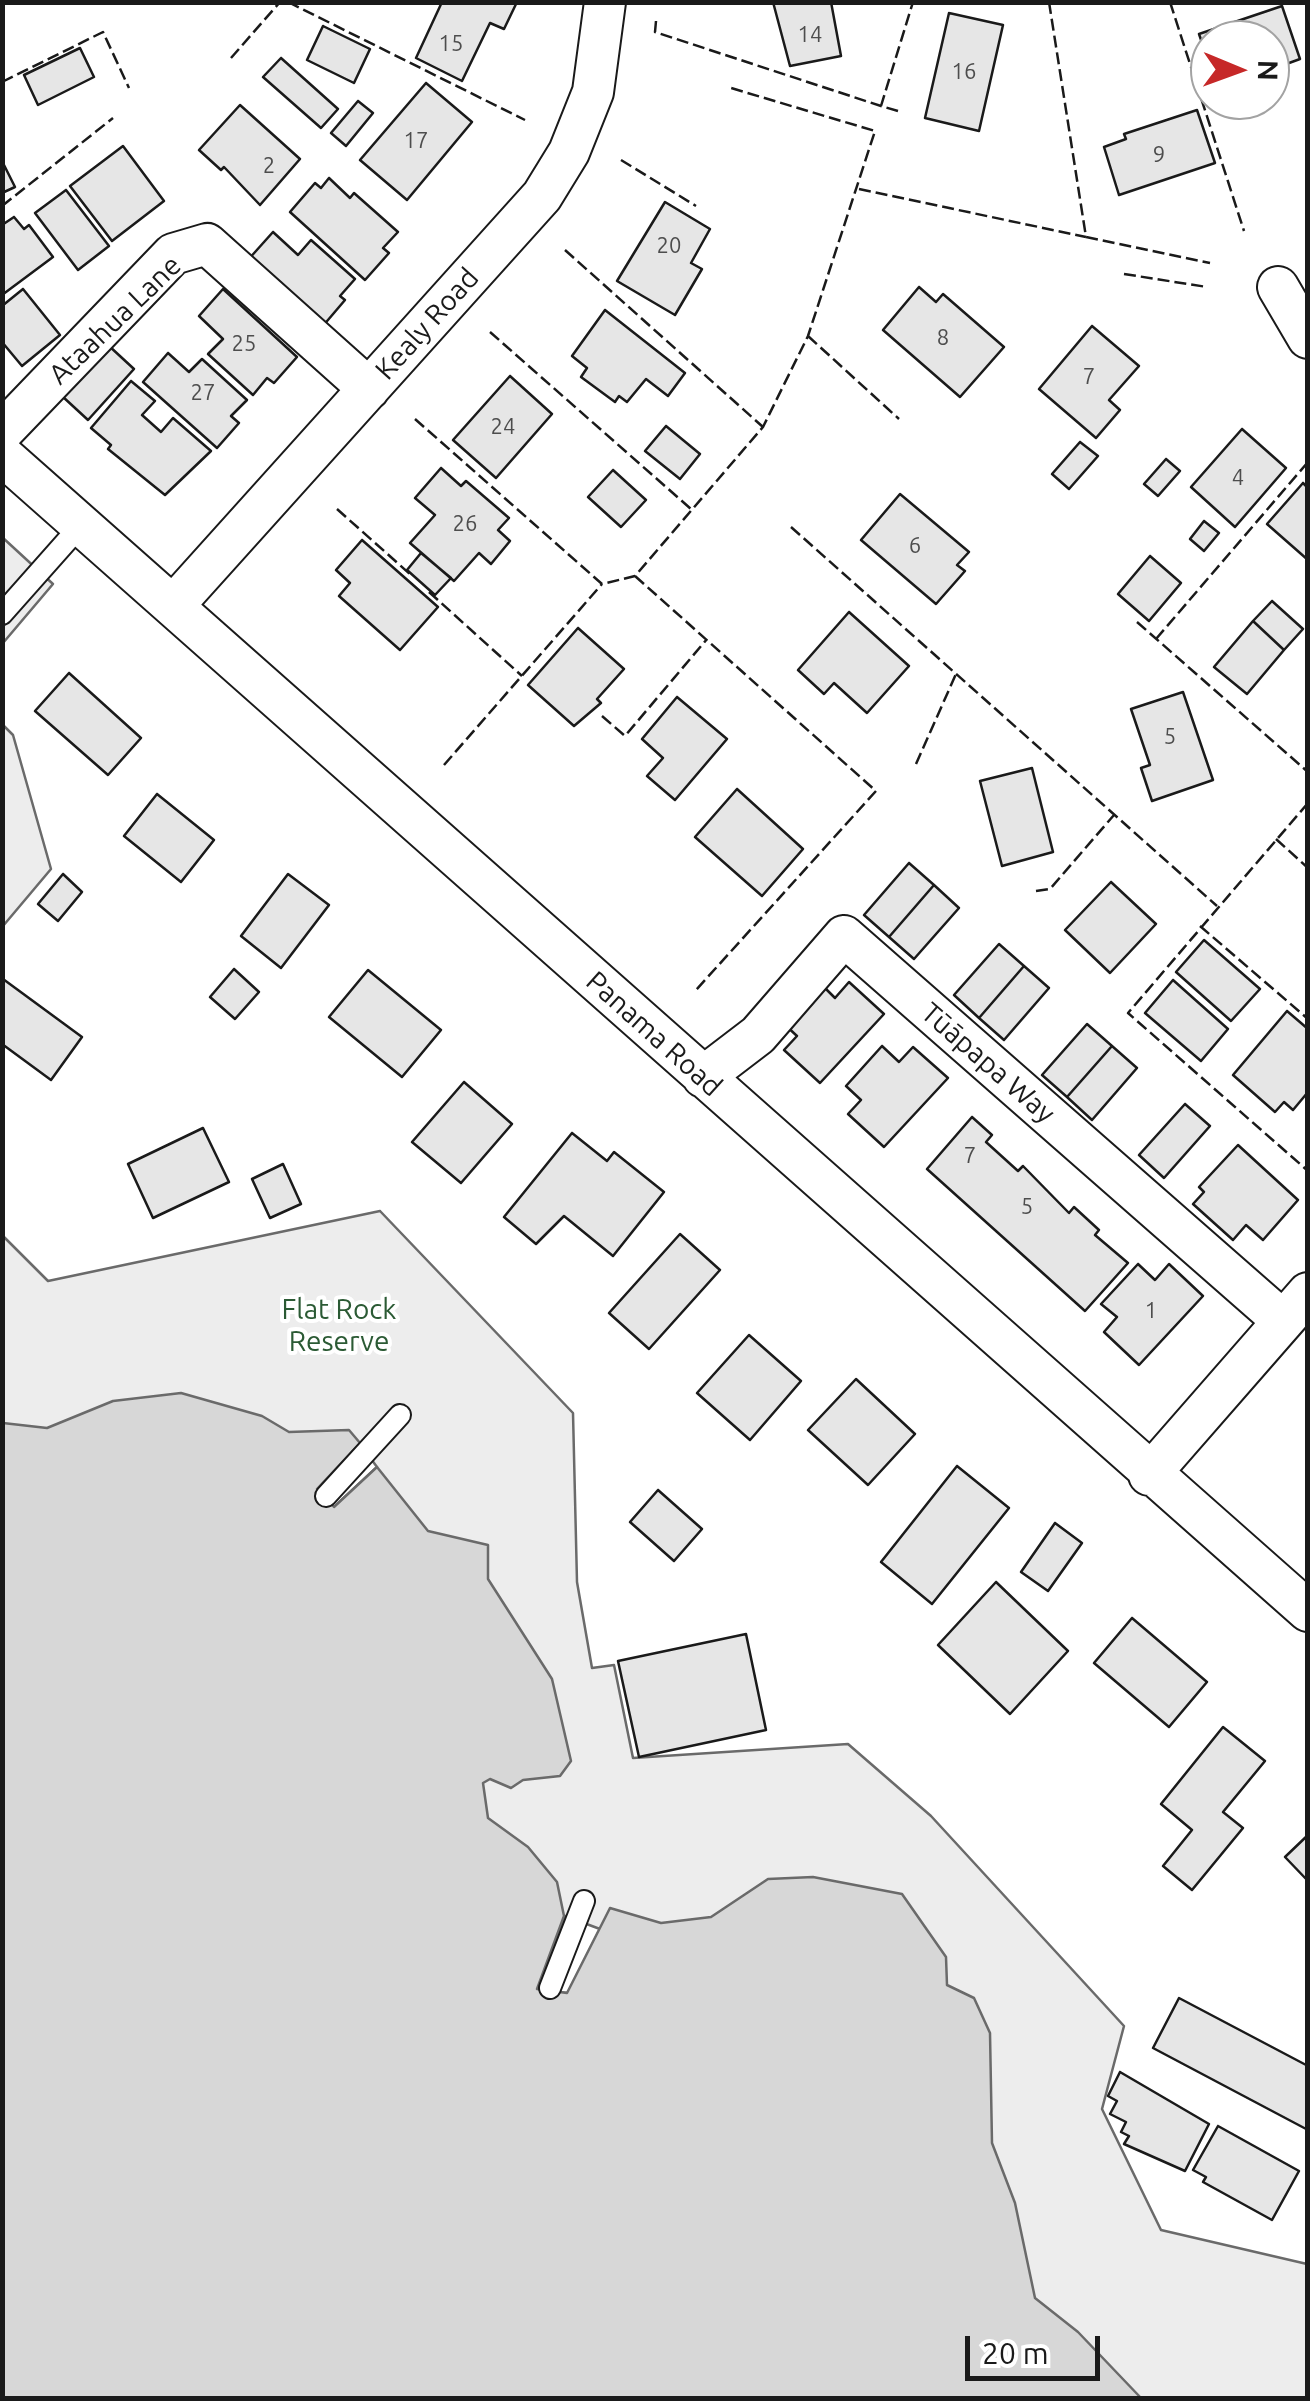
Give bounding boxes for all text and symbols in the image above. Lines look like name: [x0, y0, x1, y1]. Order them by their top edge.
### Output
north arrow: [1190, 20, 1290, 120]
house number: 14: [798, 22, 822, 48]
house number: 15: [439, 31, 463, 57]
house number: 16: [952, 59, 976, 85]
text: N: [1253, 60, 1284, 81]
house number: 17: [404, 128, 428, 154]
house number: 9: [1153, 142, 1165, 168]
house number: 2: [263, 153, 275, 179]
house number: 20: [657, 233, 681, 259]
street label: Ataahua Lane: [42, 249, 188, 391]
street label: Kealy Road: [368, 261, 486, 387]
house number: 8: [937, 325, 949, 351]
house number: 25: [232, 331, 256, 357]
house number: 7: [1083, 364, 1095, 390]
house number: 27: [191, 380, 215, 406]
house number: 24: [491, 414, 515, 440]
house number: 4: [1232, 465, 1244, 491]
house number: 26: [453, 511, 477, 537]
house number: 6: [909, 533, 921, 559]
house number: 5: [1164, 724, 1176, 750]
street label: Panama Road: [579, 964, 729, 1104]
street label: Tūāpapa Way: [914, 996, 1062, 1130]
house number: 7: [964, 1143, 976, 1169]
house number: 5: [1021, 1194, 1033, 1220]
park label: Flat Rock Reserve: [282, 1293, 396, 1359]
house number: 1: [1145, 1298, 1157, 1324]
scale bar: [970, 2316, 1105, 2378]
text: 20 m: [982, 2336, 1049, 2370]

